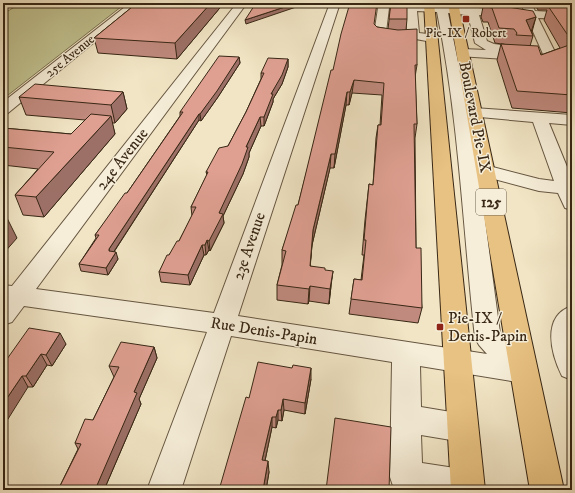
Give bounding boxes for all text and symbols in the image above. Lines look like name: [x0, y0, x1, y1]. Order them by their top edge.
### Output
marker: Pie-IX / Robert: [461, 14, 471, 24]
place label: Pie-IX / Robert: [426, 25, 506, 41]
street label: 25e Avenue: [42, 31, 98, 81]
street label: Boulevard Pie-IX: [454, 60, 496, 175]
street label: 24e Avenue: [92, 124, 153, 194]
road number: 125: [476, 189, 506, 215]
street label: 23e Avenue: [228, 209, 270, 282]
place label: Pie-IX / Denis-Papin: [448, 308, 528, 346]
street label: Rue Denis-Papin: [209, 313, 319, 349]
marker: Pie-IX / Denis-Papin: [435, 322, 445, 332]

